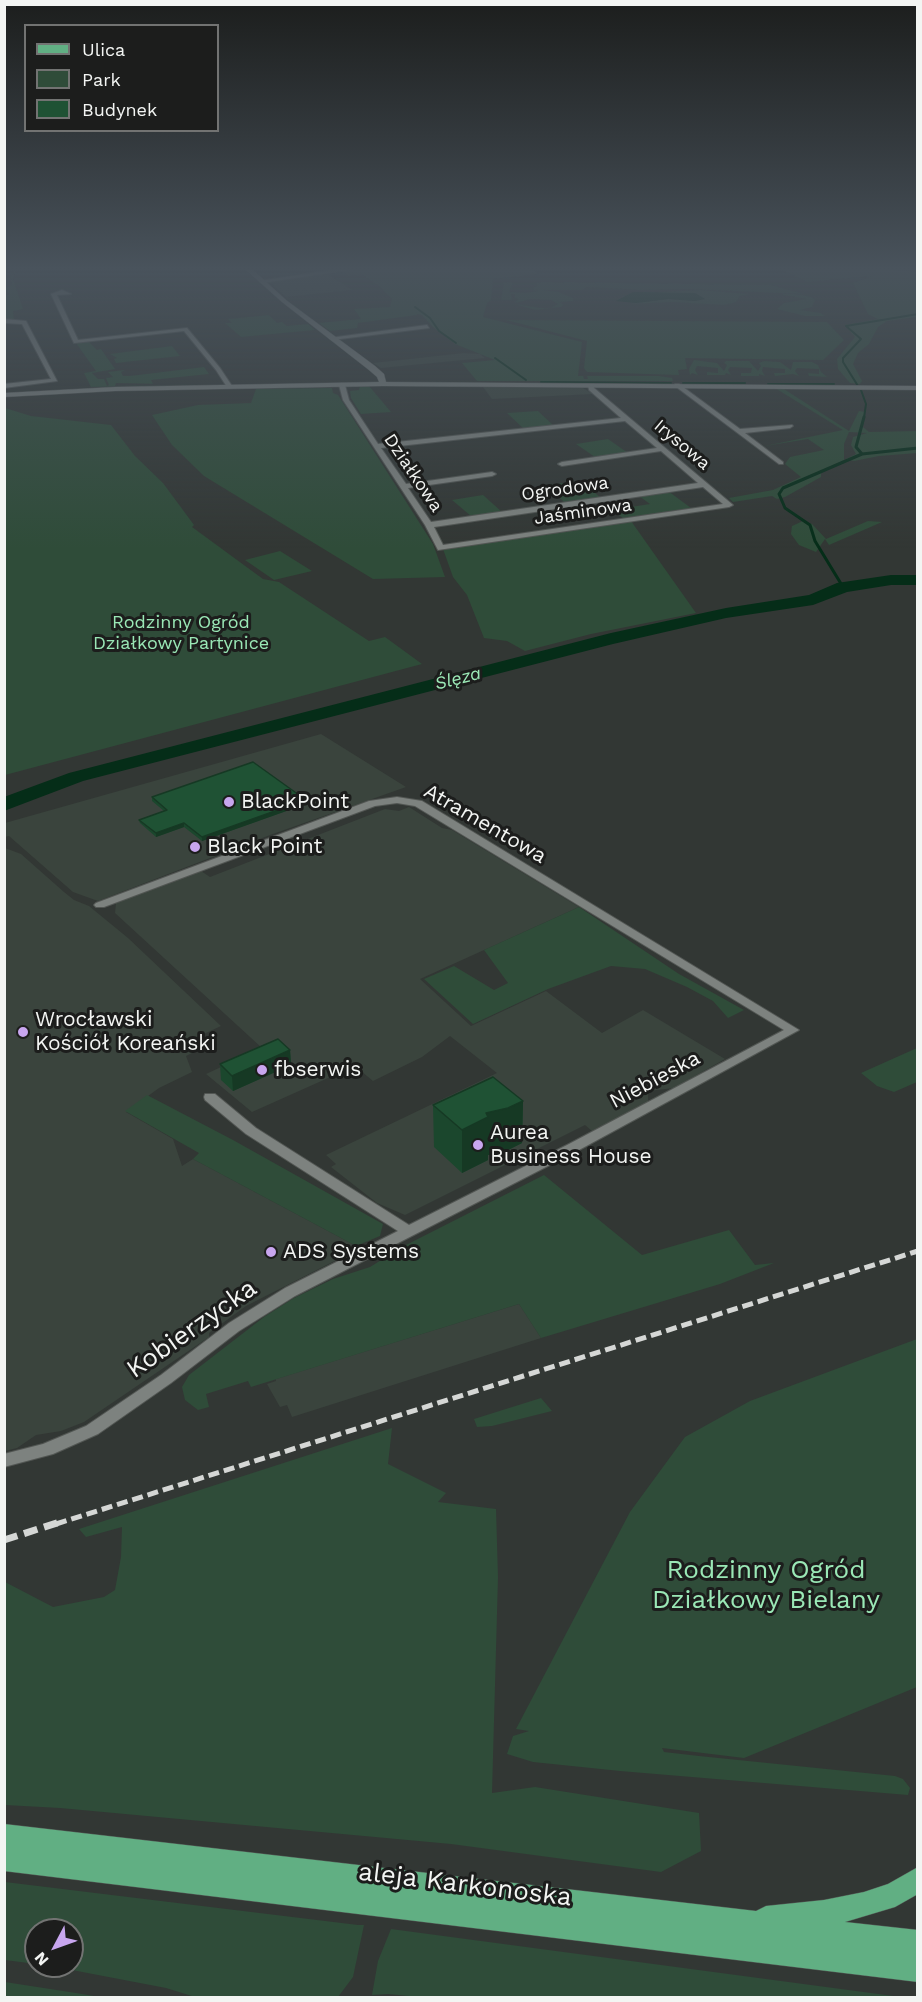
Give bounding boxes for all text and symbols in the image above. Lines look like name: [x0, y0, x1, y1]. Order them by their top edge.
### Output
legend: [24, 24, 219, 132]
text: Ulica: [82, 39, 125, 60]
text: Park: [82, 69, 121, 90]
text: Budynek: [82, 99, 157, 120]
street label: Irysowa: [650, 415, 714, 475]
street label: Działkowa: [379, 430, 447, 516]
street label: Ogrodowa: [520, 472, 610, 506]
street label: Jaśminowa: [533, 494, 633, 530]
park label: Rodzinny Ogród Działkowy Partynice: [93, 612, 269, 654]
water label: Ślęza: [433, 663, 483, 695]
street label: Atramentowa: [419, 779, 551, 869]
place label: BlackPoint: [241, 789, 349, 815]
marker: BlackPoint: [222, 795, 236, 809]
place label: Black Point: [207, 834, 322, 860]
marker: Black Point: [188, 840, 202, 854]
place label: Wrocławski Kościół Koreański: [35, 1007, 216, 1057]
marker: Wrocławski Kościół Koreański: [16, 1025, 30, 1039]
street label: Niebieska: [606, 1046, 704, 1114]
place label: fbserwis: [274, 1057, 361, 1083]
marker: fbserwis: [255, 1063, 269, 1077]
place label: Aurea Business House: [490, 1120, 652, 1170]
marker: Aurea Business House: [471, 1138, 485, 1152]
place label: ADS Systems: [283, 1239, 419, 1265]
marker: ADS Systems: [264, 1245, 278, 1259]
street label: Kobierzycka: [121, 1273, 263, 1385]
park label: Rodzinny Ogród Działkowy Bielany: [652, 1554, 880, 1616]
street label: aleja Karkonoska: [357, 1856, 573, 1914]
north arrow: [24, 1918, 84, 1978]
text: N: [30, 1948, 53, 1970]

